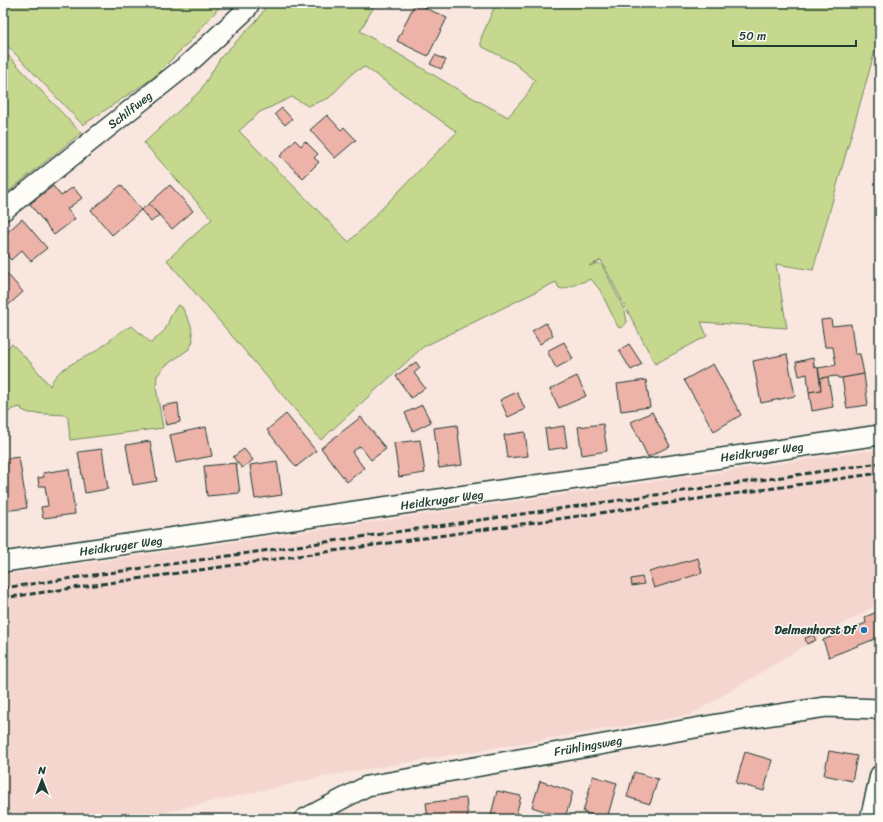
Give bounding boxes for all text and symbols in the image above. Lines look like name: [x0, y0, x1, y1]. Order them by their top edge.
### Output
scale bar: [733, 22, 856, 48]
text: 50 m: [739, 25, 766, 47]
street label: Schilfweg: [103, 85, 157, 135]
street label: Heidkruger Weg: [719, 435, 805, 469]
street label: Heidkruger Weg: [399, 483, 485, 517]
street label: Heidkruger Weg: [78, 529, 164, 563]
place label: Delmenhorst Df: [775, 619, 858, 641]
marker: Delmenhorst Df: [859, 625, 869, 635]
street label: Frühlingsweg: [552, 729, 624, 763]
north arrow: [22, 760, 62, 800]
text: N: [37, 761, 46, 780]

